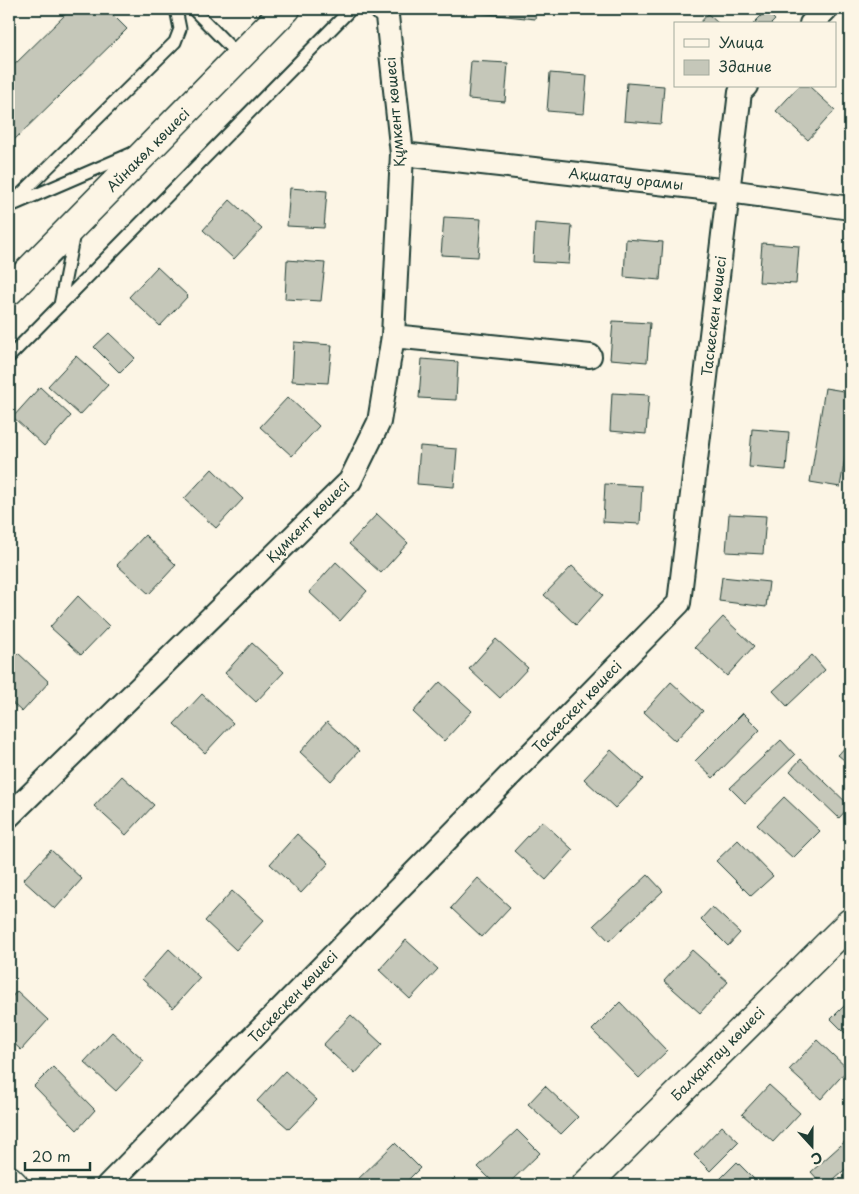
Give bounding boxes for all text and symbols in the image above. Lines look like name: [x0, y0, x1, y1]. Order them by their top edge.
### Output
legend: [674, 22, 836, 88]
text: Улица: [719, 30, 764, 53]
text: Здание: [719, 54, 772, 77]
street label: Құмкент көшесі: [379, 56, 410, 168]
street label: Айнакөл көшесі: [101, 103, 194, 196]
street label: Ақшатау орамы: [568, 162, 684, 195]
street label: Таскескен көшесі: [696, 254, 731, 377]
street label: Құмкент көшесі: [261, 474, 354, 567]
street label: Таскескен көшесі: [527, 656, 626, 758]
street label: Таскескен көшесі: [243, 946, 342, 1048]
street label: Балқантау көшесі: [666, 1002, 769, 1105]
north arrow: [786, 1122, 836, 1172]
scale bar: [25, 1139, 90, 1171]
text: 20 m: [32, 1144, 71, 1167]
text: С: [808, 1147, 826, 1170]

